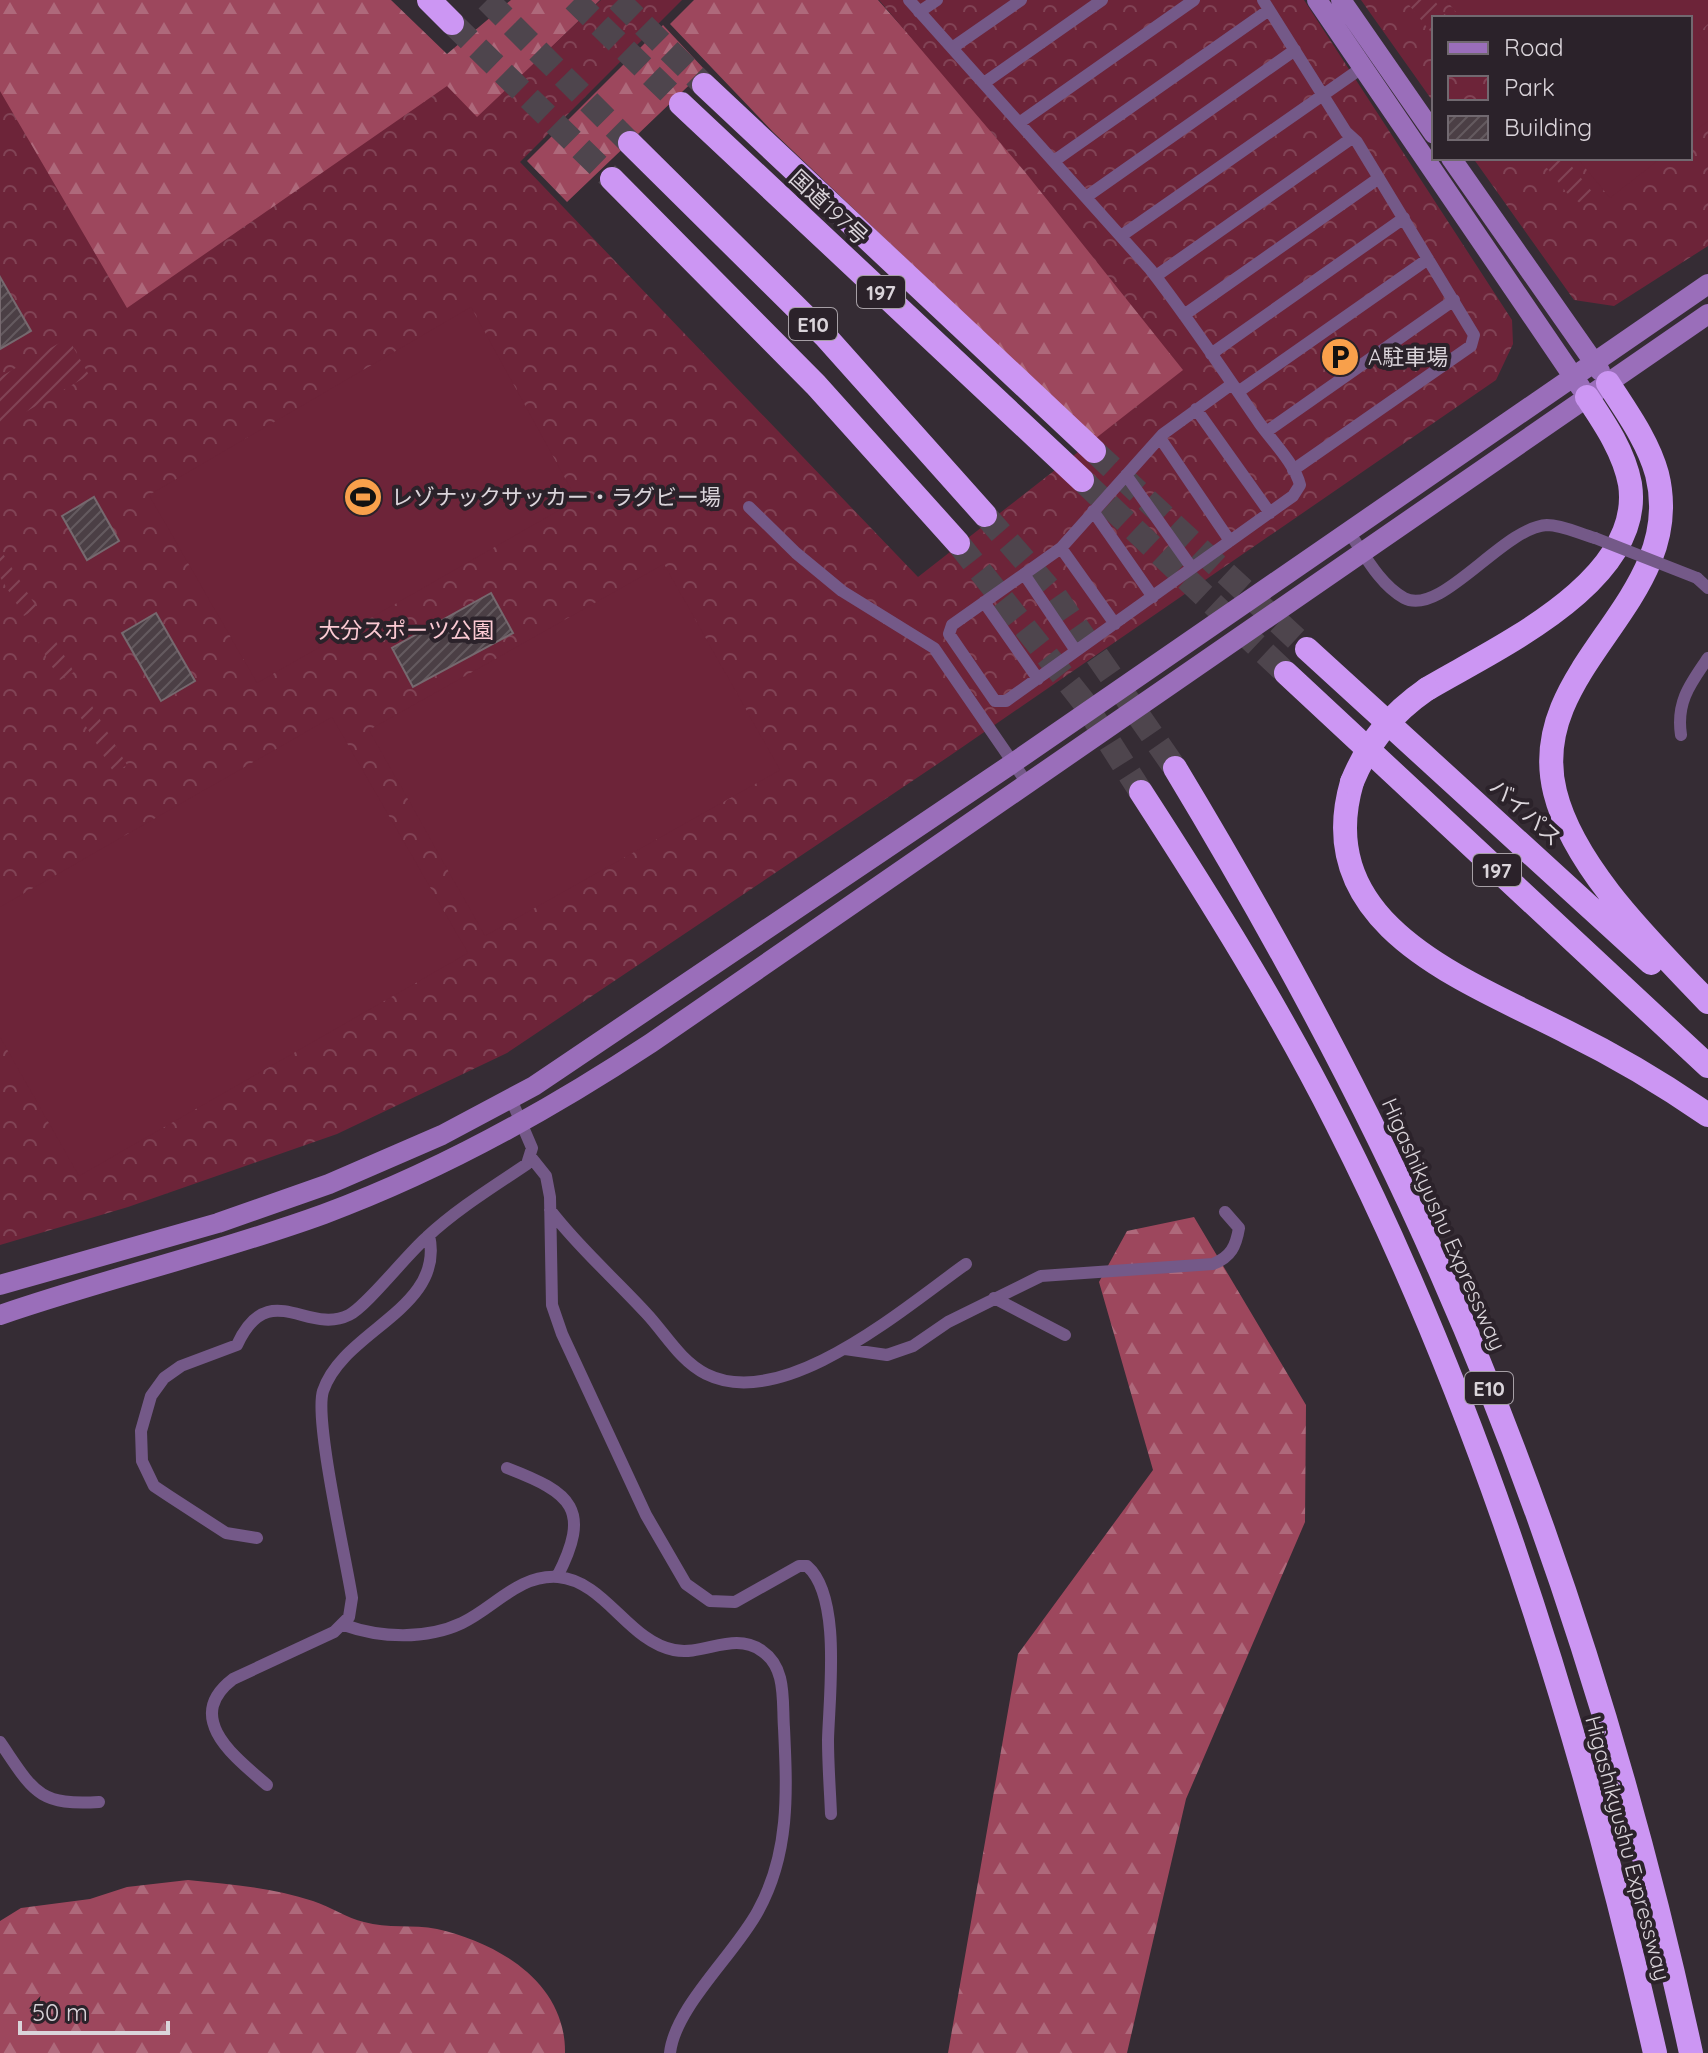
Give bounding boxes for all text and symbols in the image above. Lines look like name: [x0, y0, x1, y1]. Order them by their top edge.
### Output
legend: [1432, 16, 1692, 160]
text: Road: [1504, 32, 1564, 62]
text: Park: [1504, 72, 1555, 102]
text: Building: [1504, 112, 1592, 142]
street label: 国道197号: [784, 164, 874, 250]
road number: 197: [857, 276, 905, 308]
road number: E10: [789, 308, 837, 340]
parking icon: A駐車場: [1319, 336, 1361, 378]
place label: A駐車場: [1368, 343, 1448, 371]
sports icon: レゾナックサッカー・ラグビー場: [342, 476, 384, 518]
place label: レゾナックサッカー・ラグビー場: [391, 483, 721, 511]
park label: 大分スポーツ公園: [318, 616, 494, 644]
street label: バイパス: [1484, 772, 1568, 852]
road number: 197: [1473, 854, 1521, 886]
street label: Higashikyushu Expressway: [1376, 1094, 1512, 1354]
road number: E10: [1465, 1372, 1513, 1404]
street label: Higashikyushu Expressway: [1579, 1712, 1677, 1984]
scale bar: [20, 1985, 168, 2035]
text: 50 m: [32, 1997, 88, 2027]

